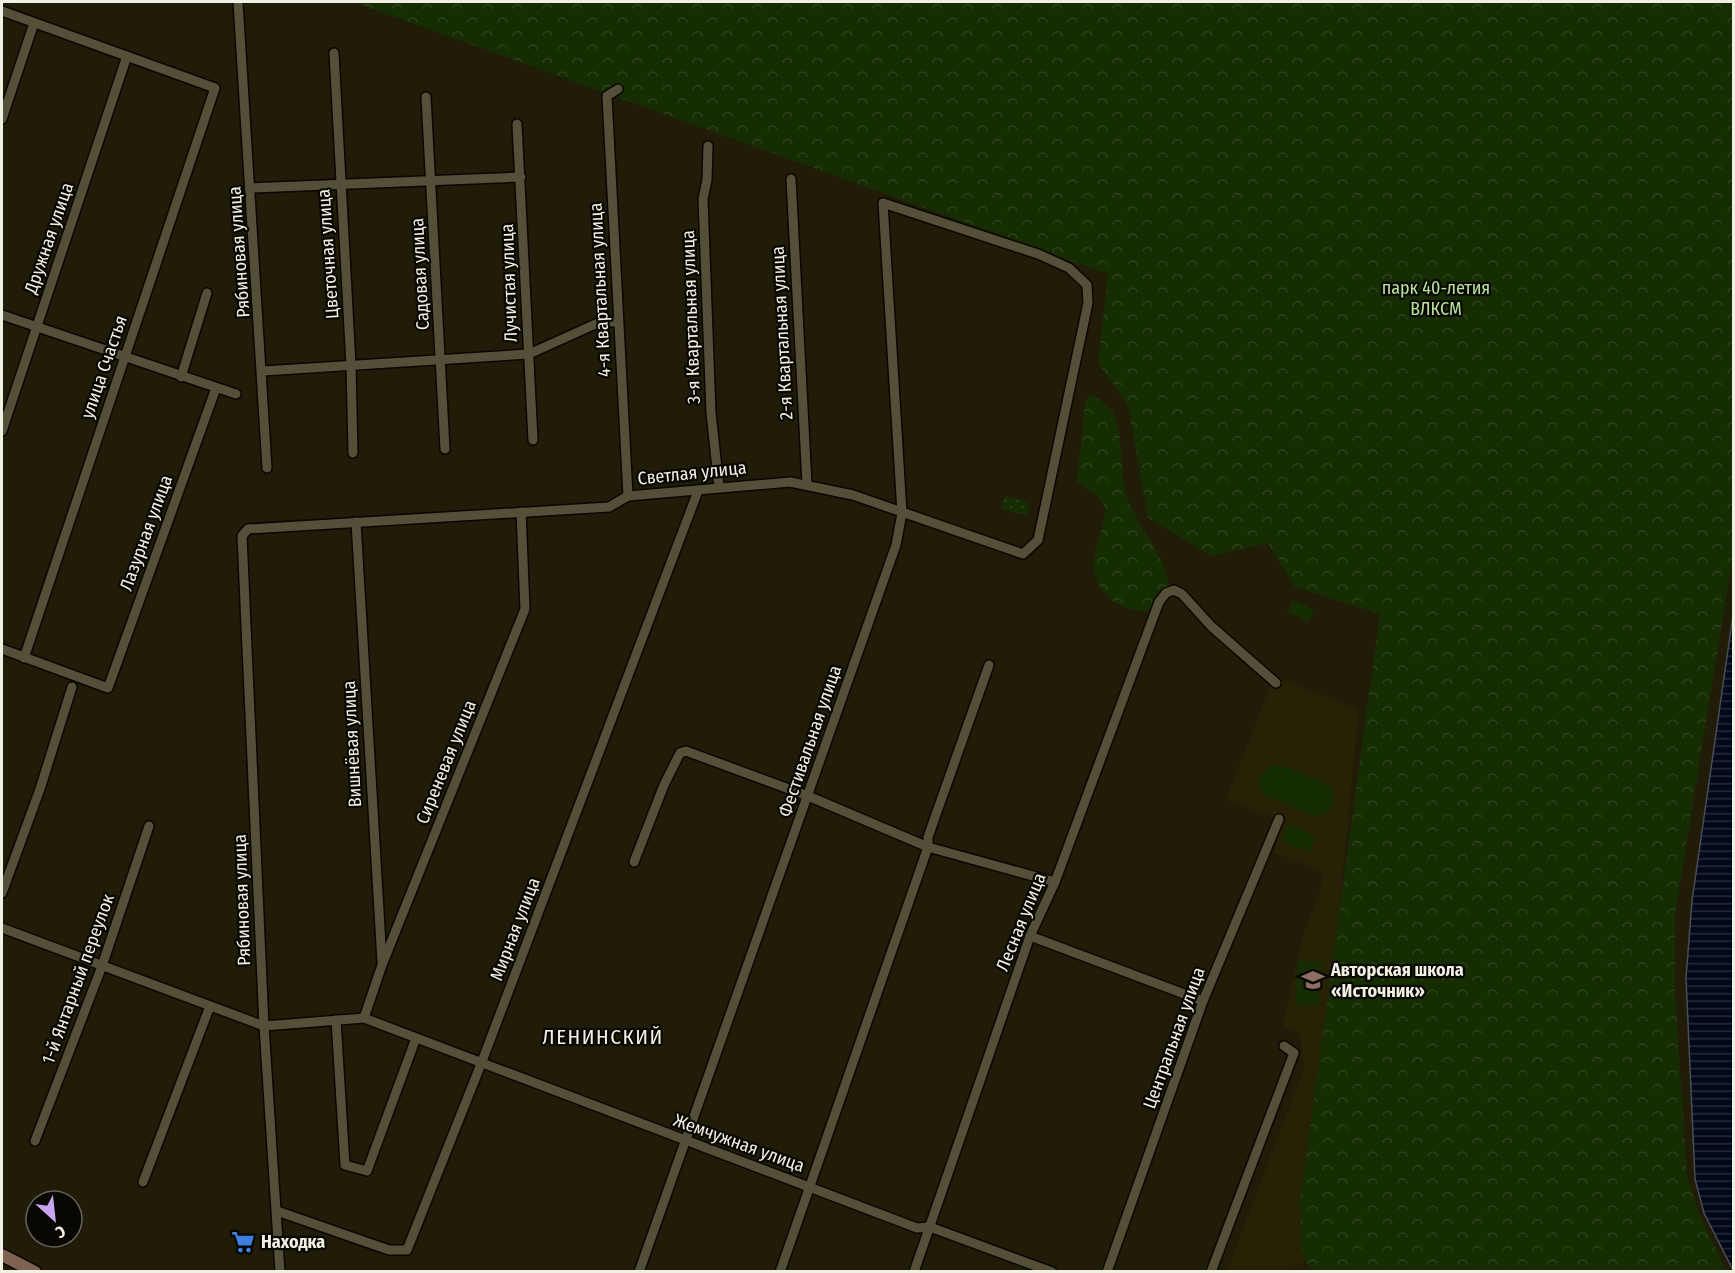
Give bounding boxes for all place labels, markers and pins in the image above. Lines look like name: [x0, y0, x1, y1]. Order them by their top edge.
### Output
place label: Авторская школа «Источник»: [1330, 959, 1464, 1002]
school or university icon: Авторская школа «Источник»: [1300, 967, 1326, 993]
supermarket icon: Находка: [230, 1229, 256, 1255]
place label: Находка: [261, 1231, 325, 1253]

